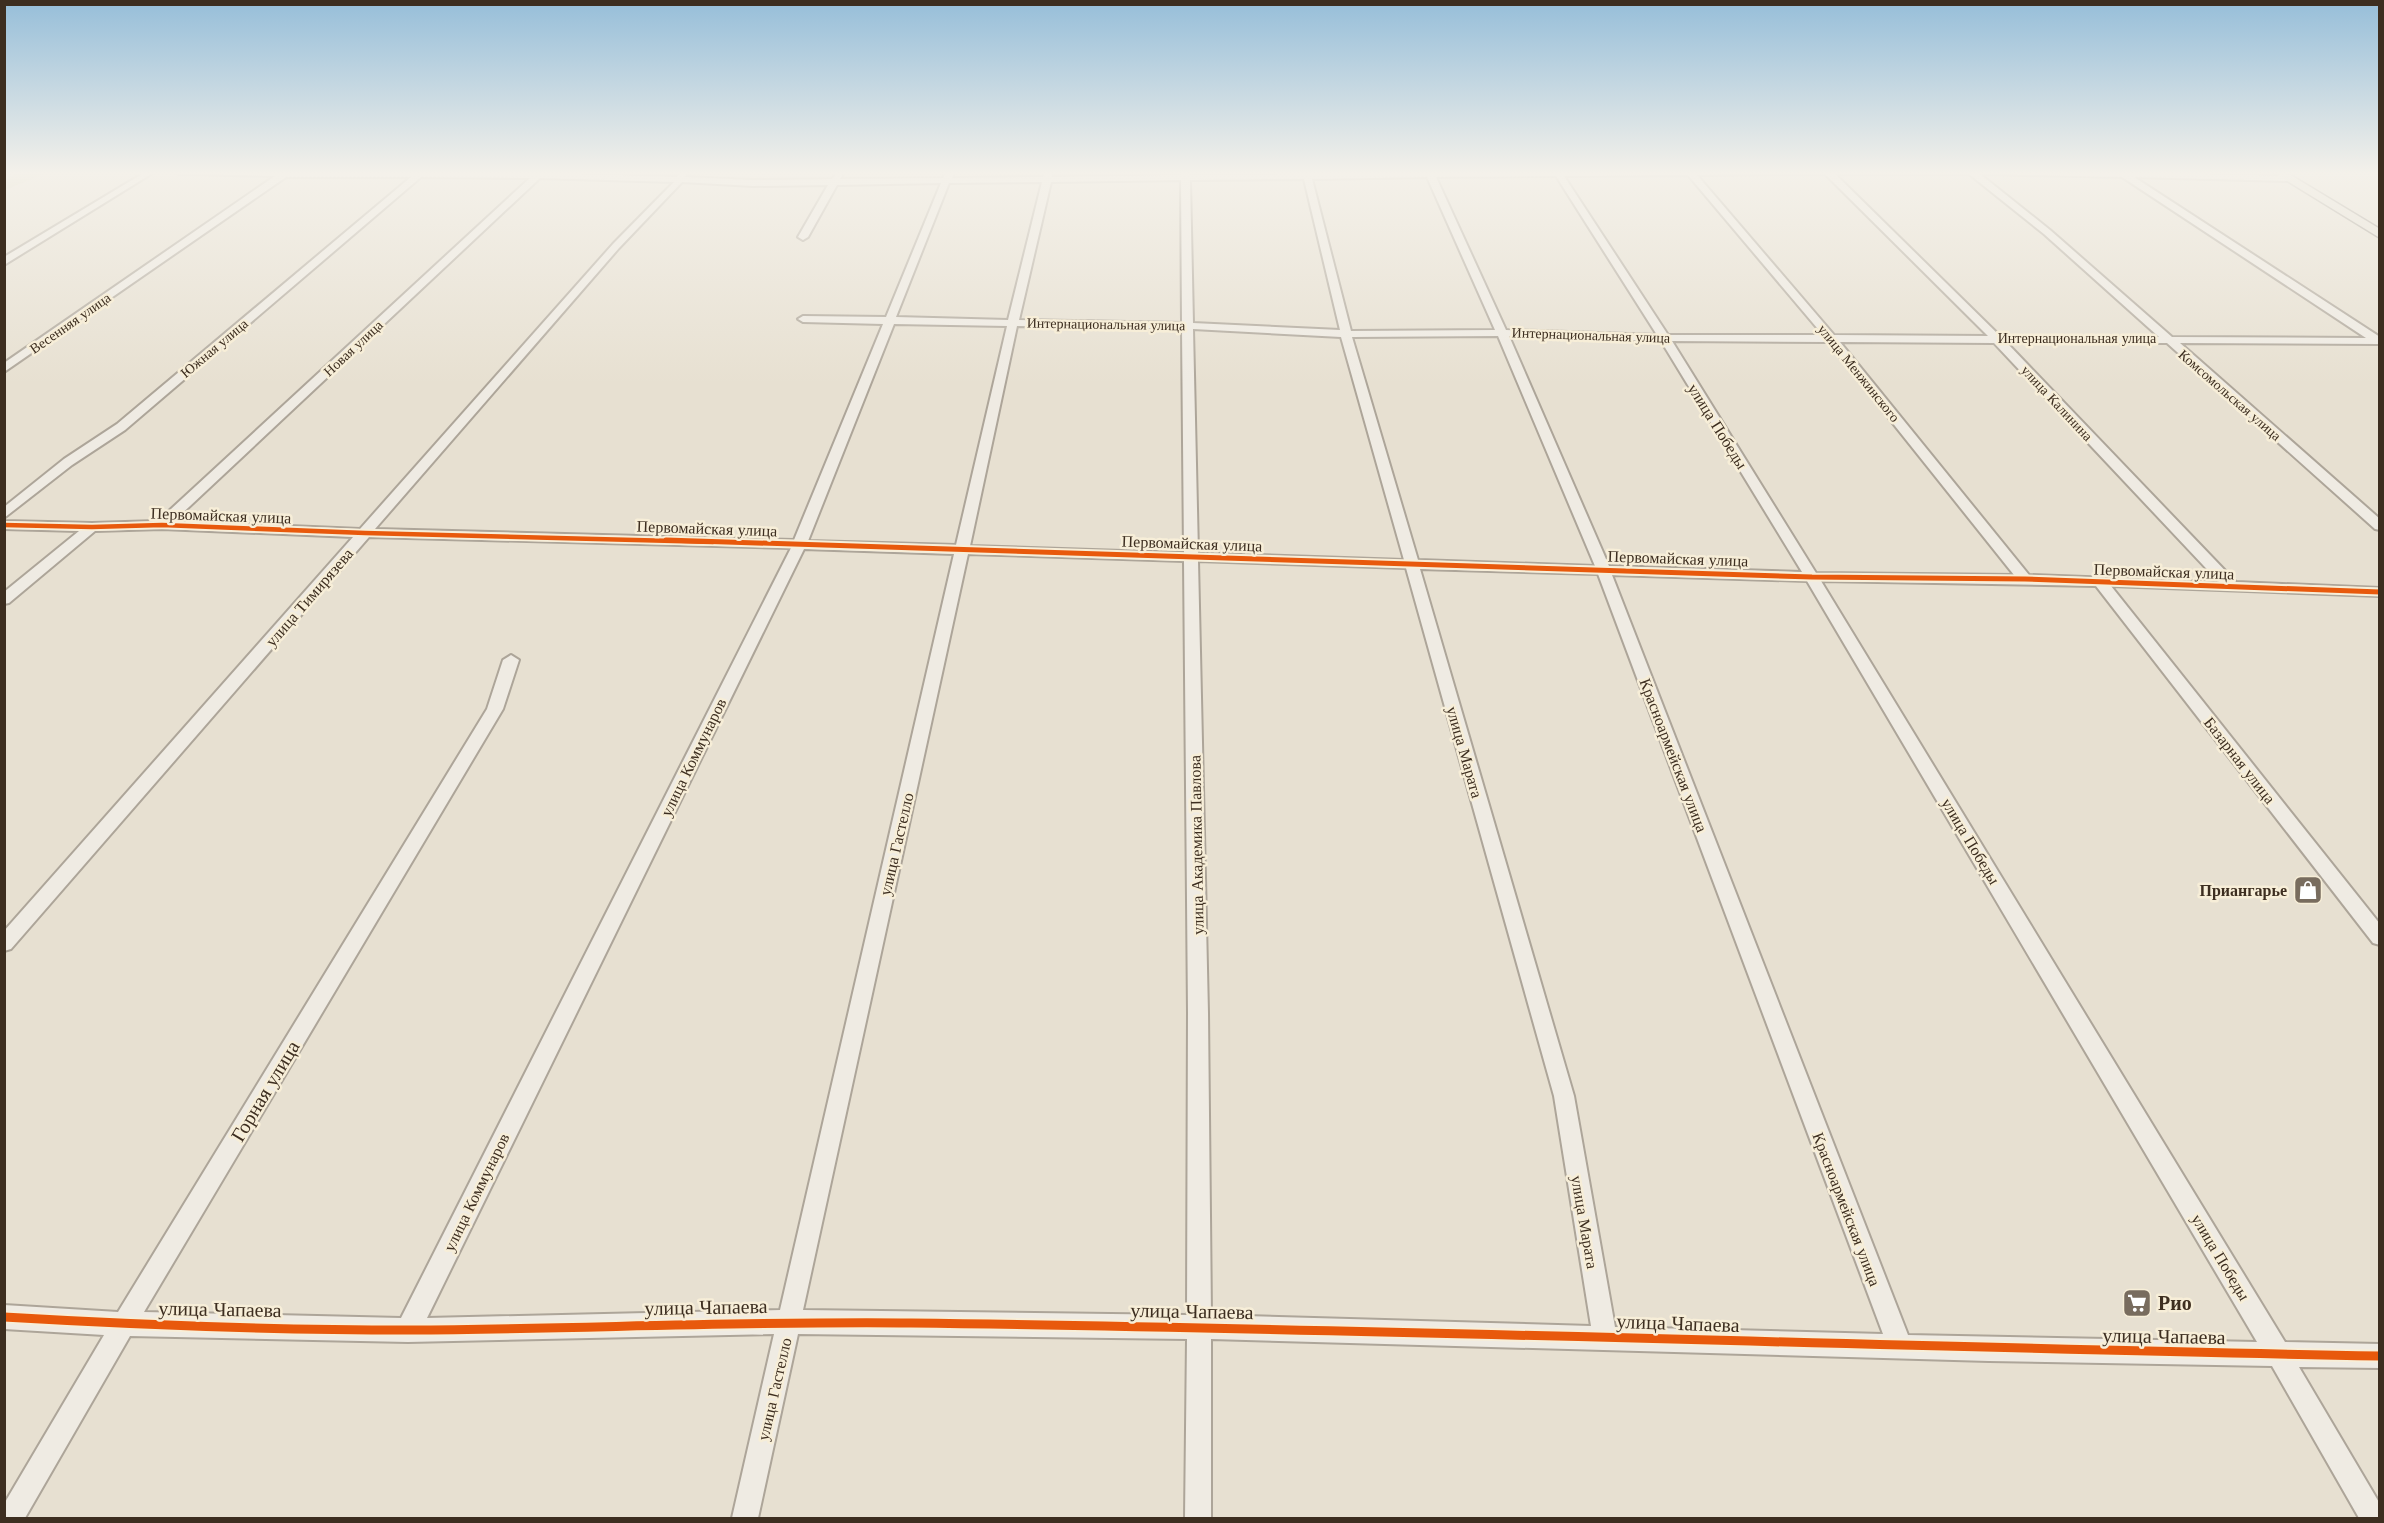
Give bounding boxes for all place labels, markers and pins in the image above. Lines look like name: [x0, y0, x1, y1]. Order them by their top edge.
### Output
shop icon: Приангарье: [2292, 874, 2324, 906]
place label: Приангарье: [2199, 880, 2287, 900]
supermarket icon: Рио: [2121, 1287, 2153, 1319]
place label: Рио: [2158, 1291, 2192, 1315]

